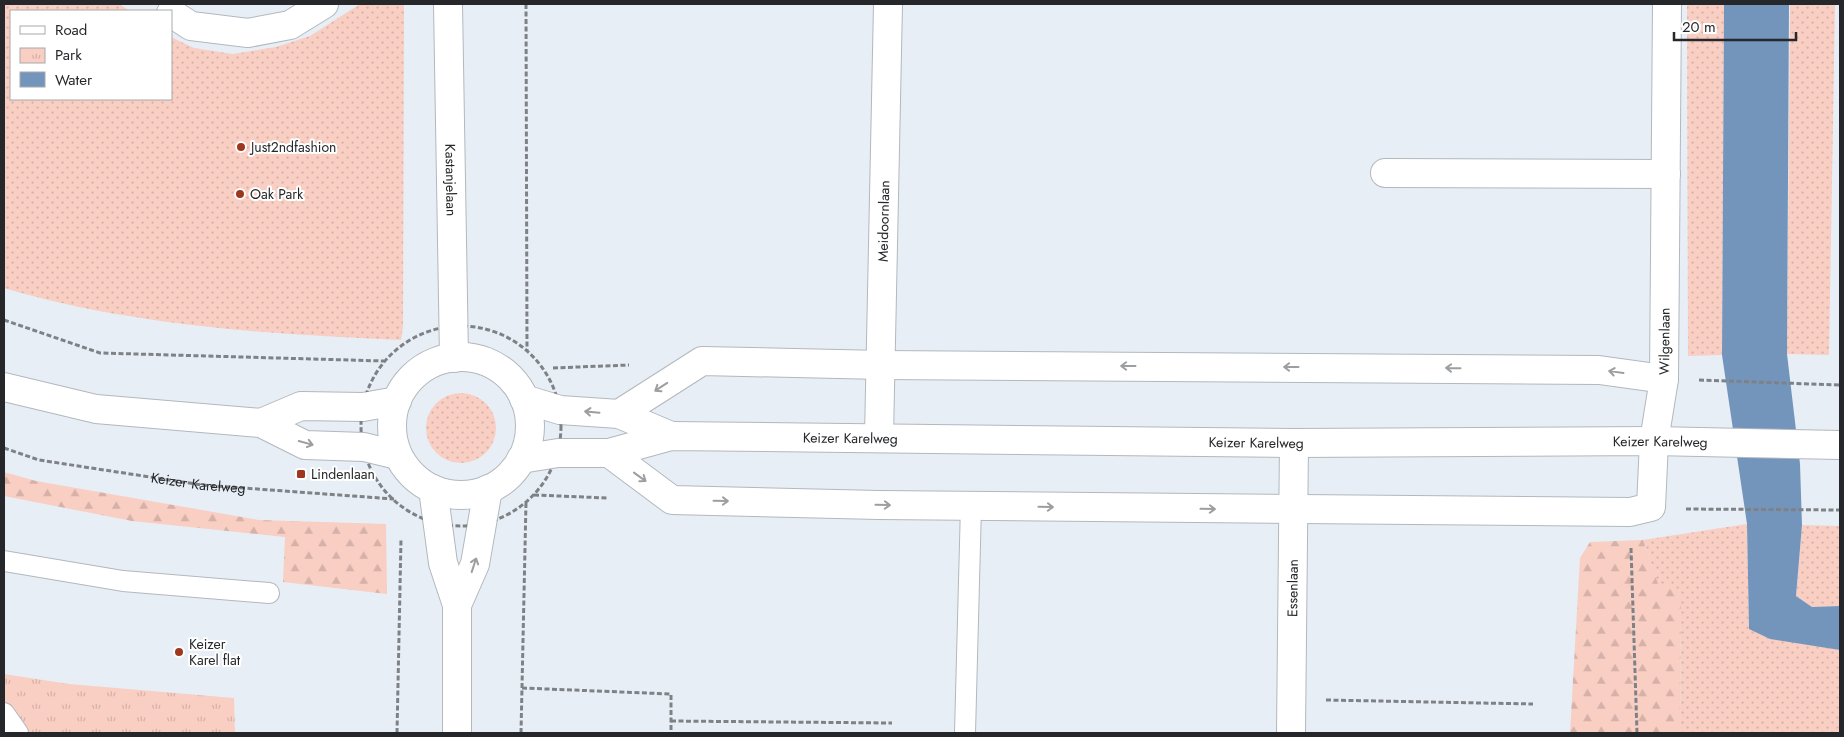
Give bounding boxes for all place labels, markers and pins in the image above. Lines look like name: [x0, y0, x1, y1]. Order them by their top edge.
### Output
place label: Just2ndfashion: [249, 137, 336, 157]
marker: Just2ndfashion: [235, 141, 247, 153]
place label: Oak Park: [250, 184, 304, 204]
marker: Oak Park: [234, 188, 246, 200]
place label: Lindenlaan: [311, 464, 375, 484]
marker: Lindenlaan: [295, 468, 307, 480]
place label: Keizer Karel flat: [189, 634, 241, 670]
marker: Keizer Karel flat: [173, 646, 185, 658]

